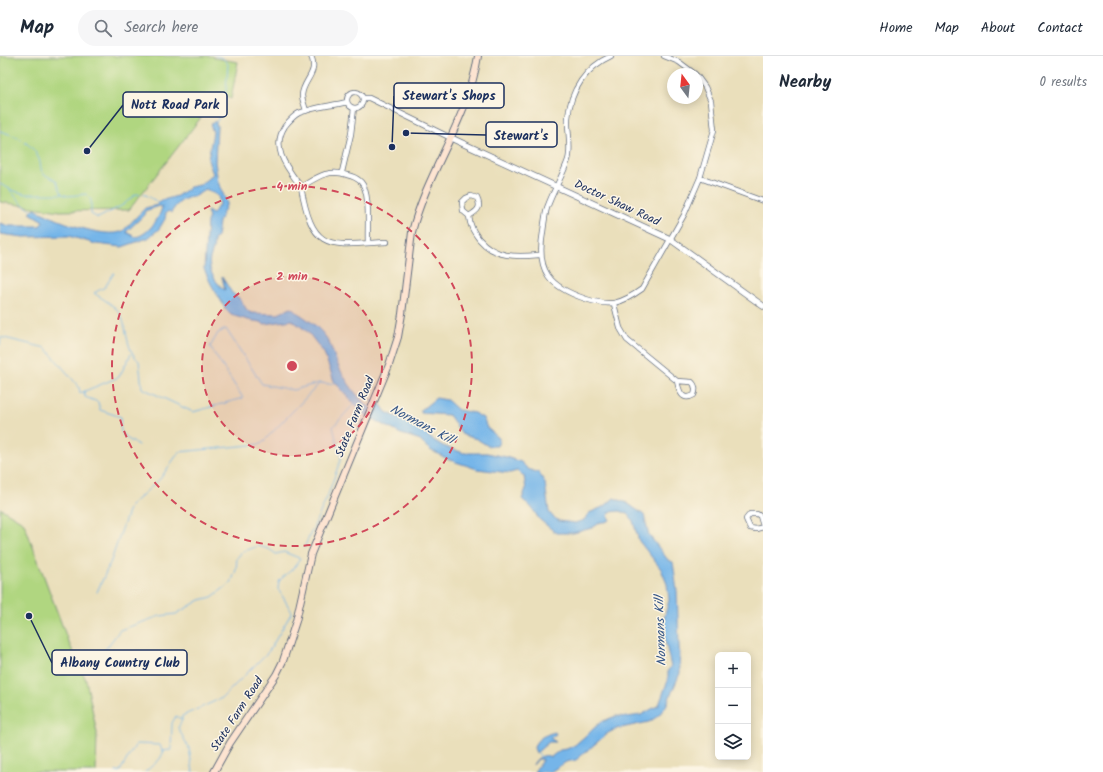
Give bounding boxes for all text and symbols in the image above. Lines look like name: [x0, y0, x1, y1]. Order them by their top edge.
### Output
search box: [78, 10, 358, 46]
text: Map: [20, 13, 54, 43]
text: Search here: [124, 16, 198, 40]
icon: search: [92, 17, 114, 39]
text: Home: [879, 17, 913, 39]
text: Map: [935, 17, 959, 39]
text: About: [981, 17, 1015, 39]
text: Contact: [1037, 17, 1083, 39]
north arrow: [667, 68, 703, 104]
text: Nearby: [779, 69, 831, 96]
text: 0 results: [1040, 72, 1087, 93]
callout: Stewart's Shops: [394, 83, 504, 108]
text: Stewart's Shops: [402, 86, 496, 107]
callout: Nott Road Park: [123, 92, 227, 117]
text: Nott Road Park: [131, 95, 220, 116]
callout: Stewart's: [486, 122, 557, 147]
text: Stewart's: [494, 126, 548, 147]
street label: Doctor Shaw Road: [571, 175, 664, 232]
text: 4 min: [277, 177, 308, 196]
text: 2 min: [276, 267, 308, 286]
centre of rings: [285, 359, 299, 373]
street label: State Farm Road: [330, 373, 380, 460]
water label: Normans Kill: [386, 399, 460, 452]
water label: Normans Kill: [649, 593, 673, 666]
callout: Albany Country Club: [52, 650, 187, 675]
map controls: [715, 652, 751, 760]
button: +: [715, 652, 751, 688]
text: Albany Country Club: [60, 653, 180, 674]
street label: State Farm Road: [206, 672, 269, 755]
button: −: [715, 688, 751, 724]
button: layers: [715, 724, 751, 760]

